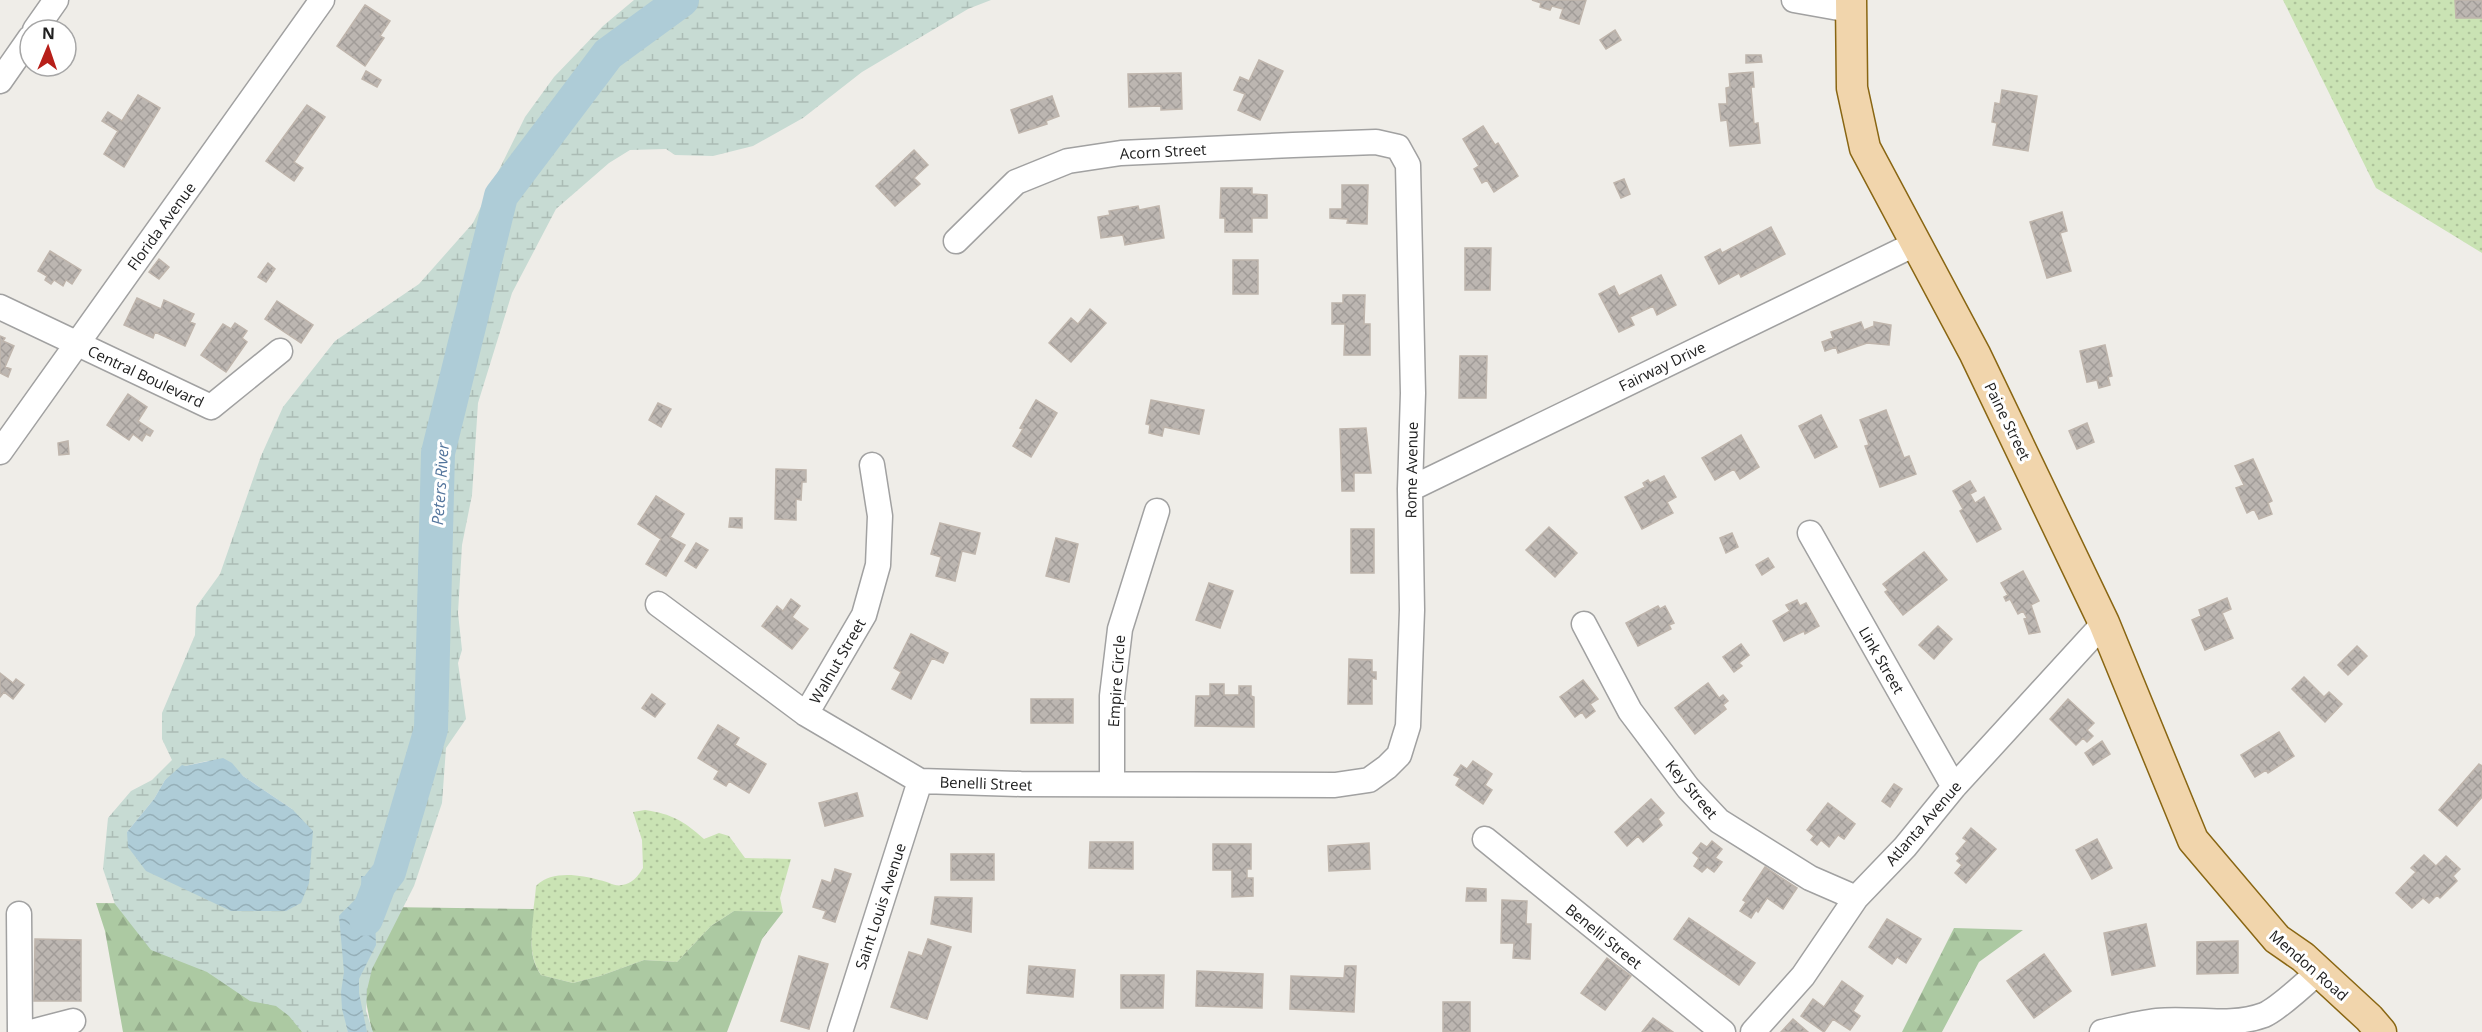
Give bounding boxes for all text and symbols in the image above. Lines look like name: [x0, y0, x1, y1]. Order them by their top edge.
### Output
north arrow: [18, 18, 78, 78]
text: N: [42, 22, 55, 44]
street label: Acorn Street: [1119, 139, 1207, 163]
street label: Florida Avenue: [122, 178, 200, 274]
street label: Fairway Drive: [1615, 336, 1709, 396]
street label: Central Boulevard: [85, 340, 207, 412]
street label: Paine Street: [1980, 379, 2036, 463]
street label: Rome Avenue: [1400, 421, 1422, 519]
water label: Peters River: [426, 441, 454, 526]
street label: Walnut Street: [804, 615, 870, 707]
street label: Link Street: [1855, 623, 1909, 697]
street label: Empire Circle: [1103, 634, 1129, 728]
street label: Key Street: [1662, 755, 1722, 823]
street label: Benelli Street: [939, 771, 1033, 795]
street label: Atlanta Avenue: [1881, 776, 1965, 870]
street label: Saint Louis Avenue: [850, 840, 910, 972]
street label: Benelli Street: [1562, 899, 1646, 973]
street label: Mendon Road: [2265, 925, 2353, 1005]

